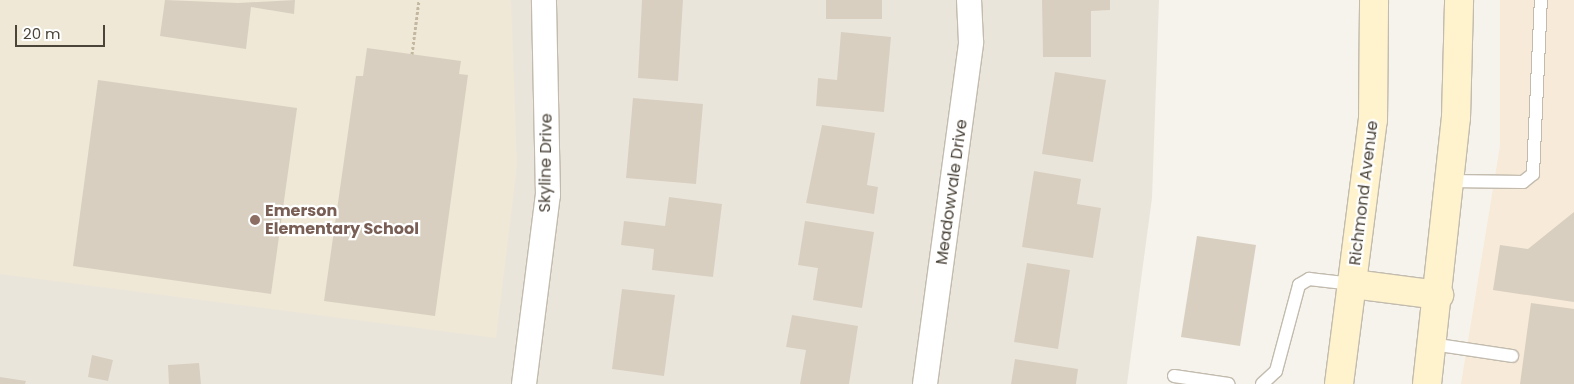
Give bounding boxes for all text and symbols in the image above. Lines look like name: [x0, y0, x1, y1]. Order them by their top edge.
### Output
scale bar: [18, 15, 108, 47]
text: 20 m: [23, 23, 61, 44]
street label: Skyline Drive: [536, 113, 556, 213]
street label: Meadowvale Drive: [932, 118, 972, 266]
street label: Richmond Avenue: [1346, 120, 1382, 266]
place label: Emerson Elementary School: [265, 201, 419, 239]
marker: Emerson Elementary School: [249, 214, 261, 226]

